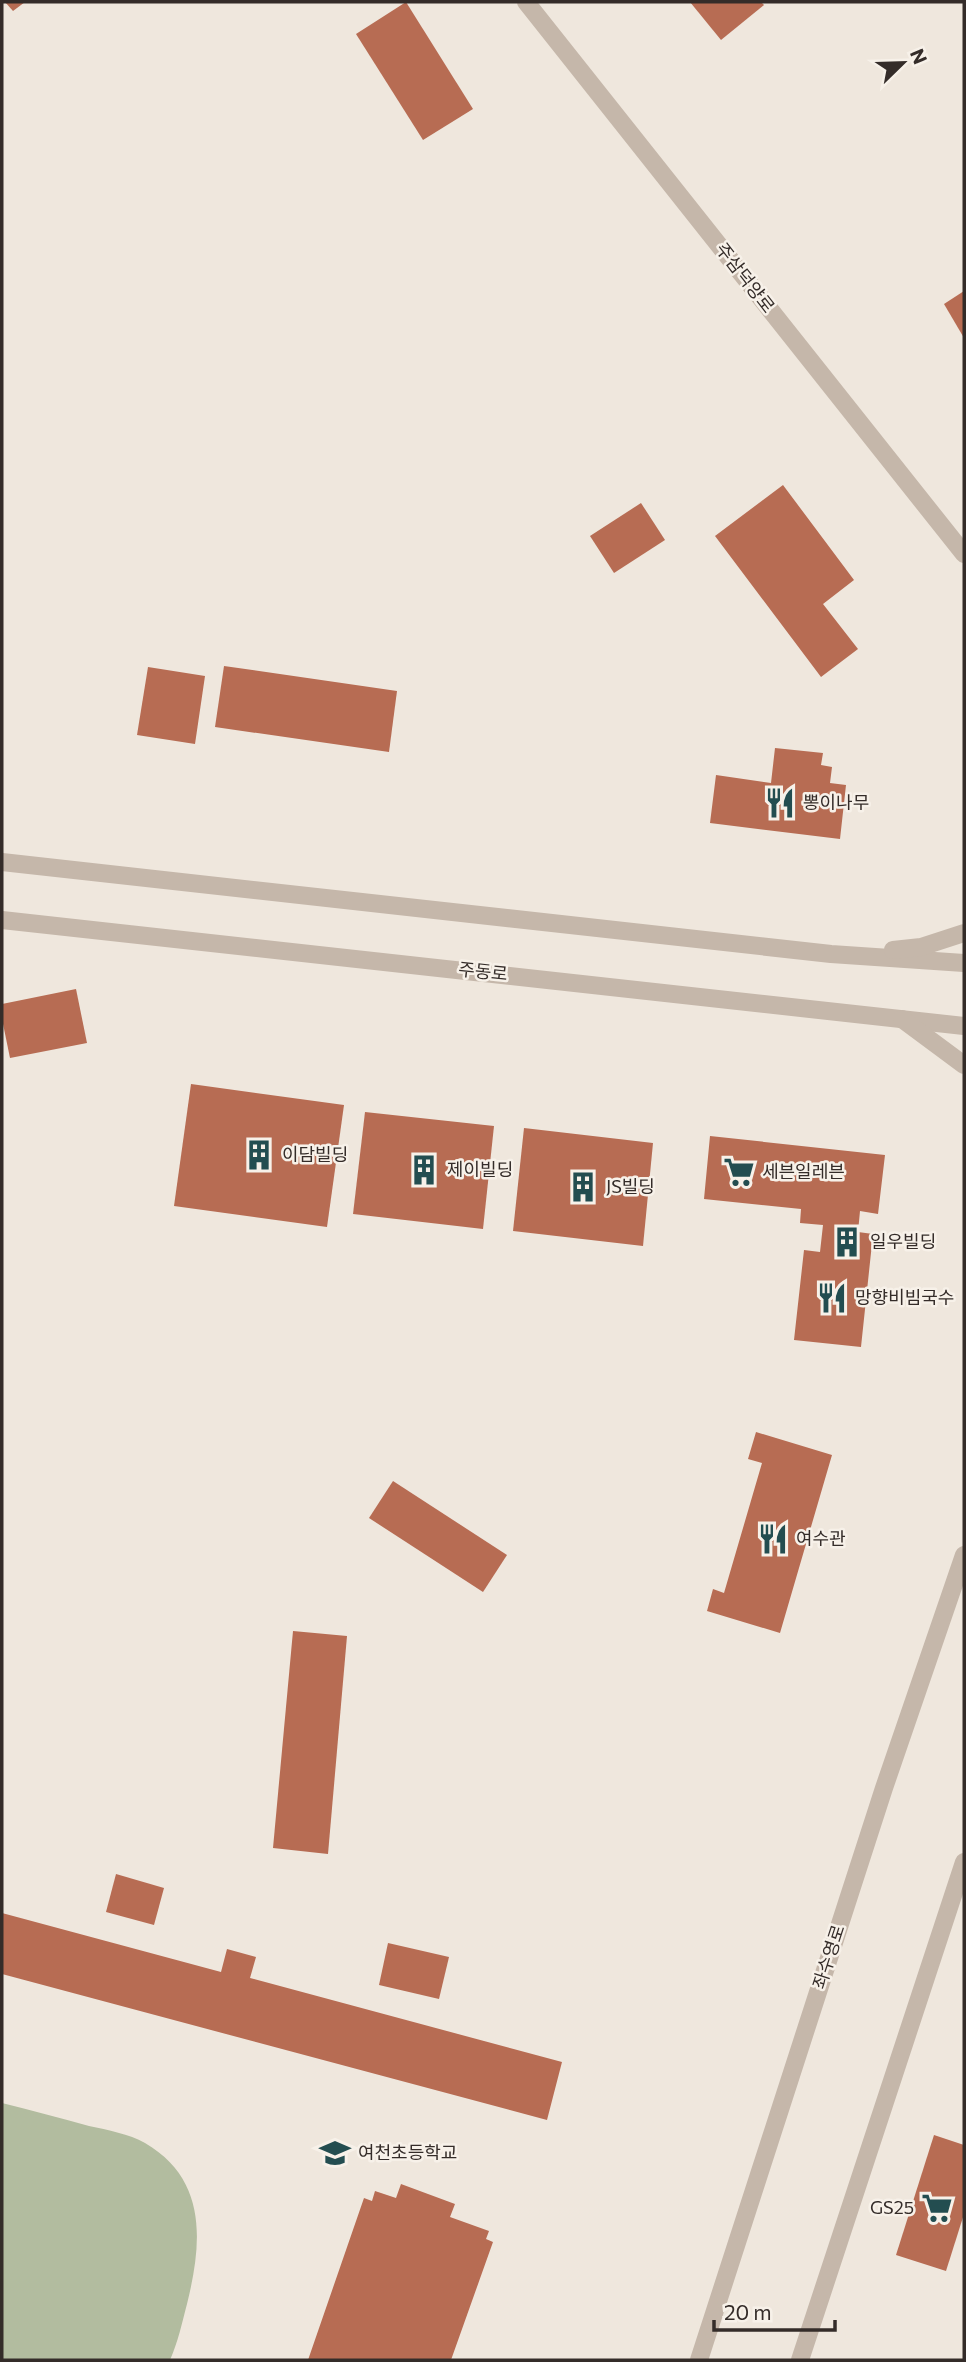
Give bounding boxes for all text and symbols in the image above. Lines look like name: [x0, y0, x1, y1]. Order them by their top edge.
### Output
north arrow: [868, 28, 938, 98]
text: N: [906, 45, 932, 67]
street label: 주삼덕양로: [712, 238, 780, 317]
restaurant icon: 뽕이나무: [763, 786, 797, 820]
place label: 뽕이나무: [803, 791, 869, 813]
street label: 주동로: [457, 957, 509, 985]
building icon: 이담빌딩: [242, 1138, 276, 1172]
place label: 이담빌딩: [282, 1143, 348, 1165]
building icon: 제이빌딩: [407, 1153, 441, 1187]
supermarket icon: 세븐일레븐: [722, 1155, 756, 1189]
place label: 제이빌딩: [447, 1158, 513, 1180]
place label: 세븐일레븐: [762, 1160, 845, 1182]
building icon: JS빌딩: [566, 1170, 600, 1204]
place label: JS빌딩: [606, 1175, 655, 1197]
building icon: 일우빌딩: [830, 1225, 864, 1259]
place label: 일우빌딩: [870, 1230, 936, 1252]
restaurant icon: 망향비빔국수: [815, 1281, 849, 1315]
place label: 망향비빔국수: [855, 1286, 954, 1308]
restaurant icon: 여수관: [756, 1522, 790, 1556]
place label: 여수관: [796, 1527, 846, 1549]
street label: 좌수영로: [807, 1922, 849, 1992]
school or university icon: 여천초등학교: [318, 2136, 352, 2170]
place label: 여천초등학교: [358, 2141, 457, 2163]
supermarket icon: GS25: [920, 2191, 954, 2225]
place label: GS25: [870, 2196, 914, 2218]
scale bar: [714, 2288, 835, 2332]
text: 20 m: [724, 2299, 772, 2324]

